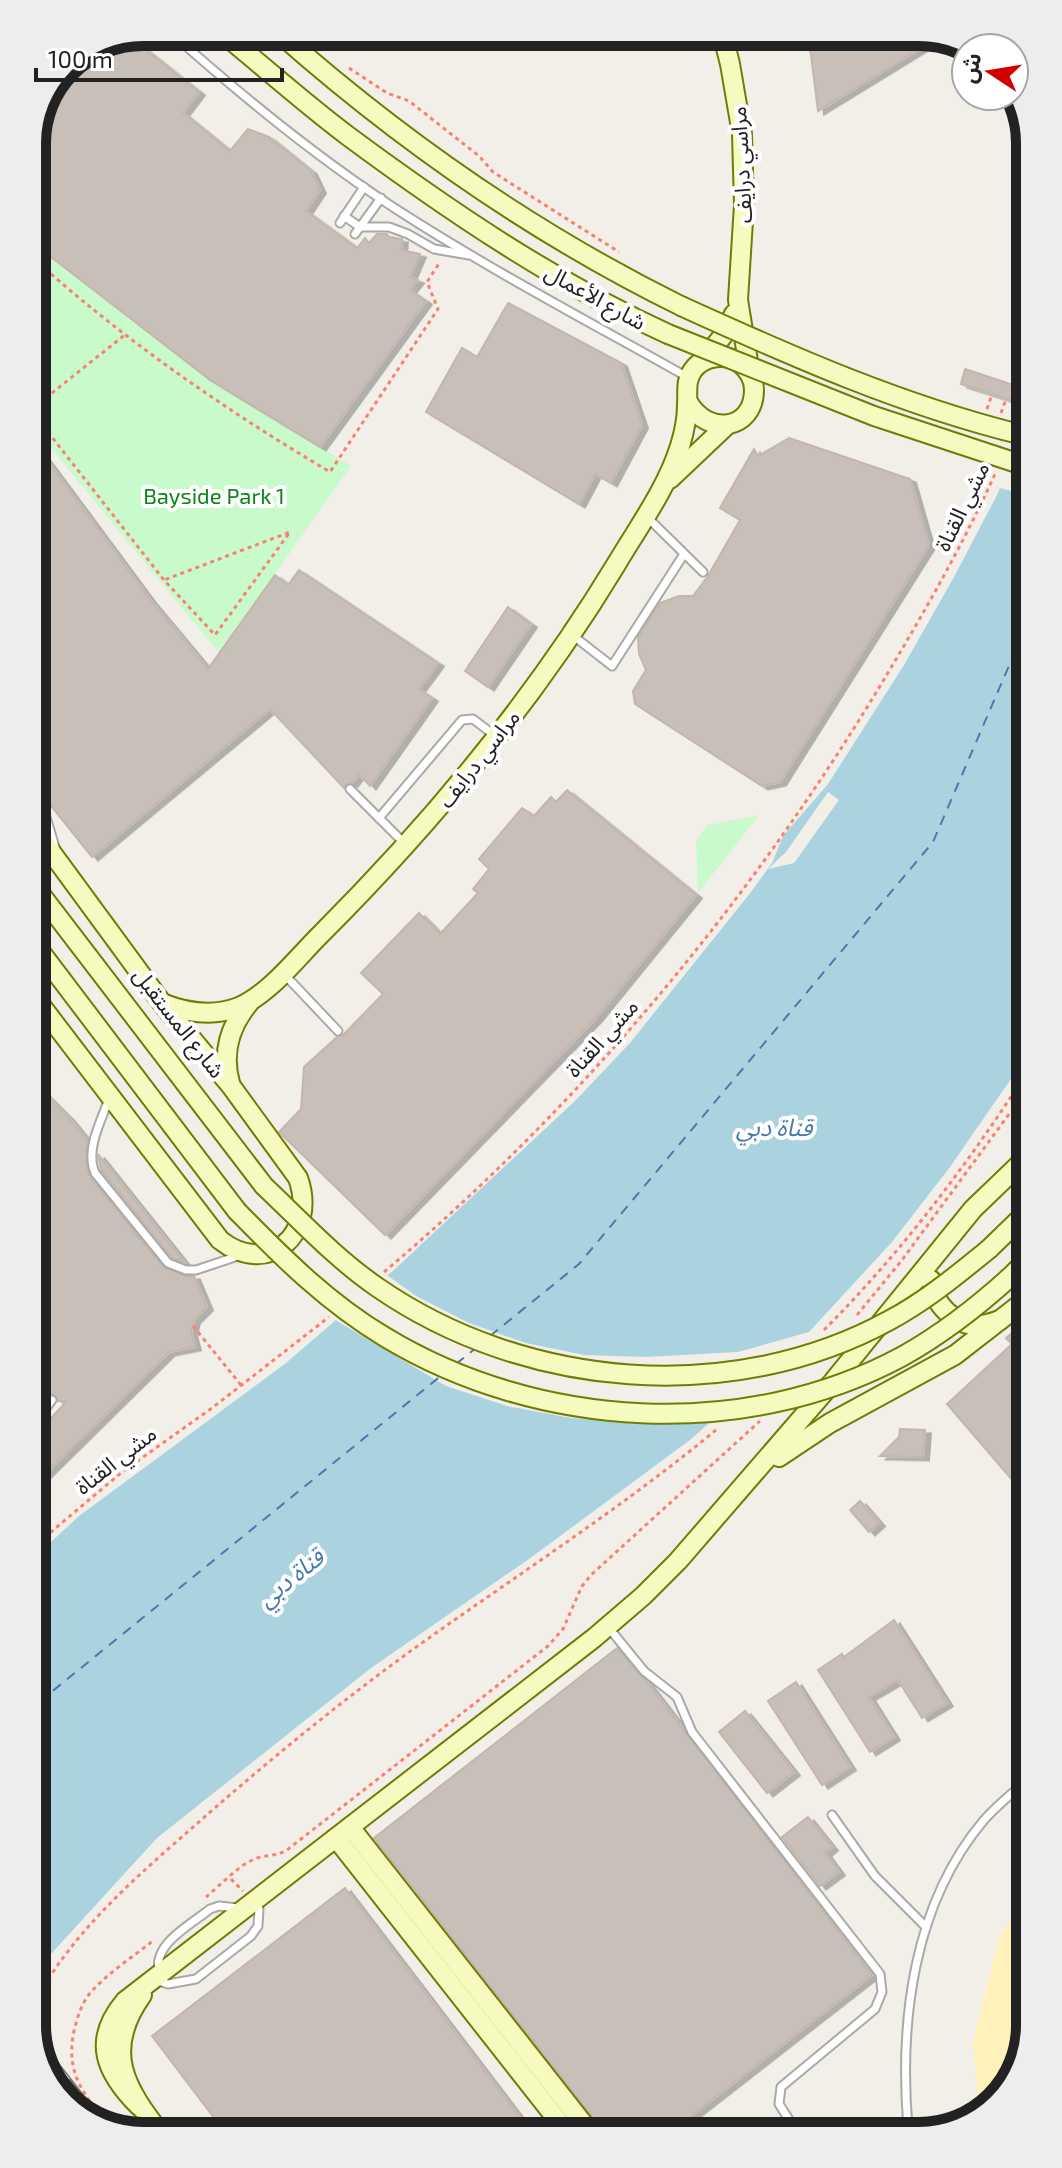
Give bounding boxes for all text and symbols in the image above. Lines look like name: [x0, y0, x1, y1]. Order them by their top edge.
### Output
scale bar: [36, 32, 282, 82]
north arrow: [950, 32, 1030, 112]
text: 100 m: [48, 44, 113, 73]
text: ش: [954, 50, 986, 85]
street label: مراسي درايف: [724, 105, 761, 224]
street label: شارع الأعمال: [539, 258, 651, 339]
street label: مشي القناة: [928, 457, 998, 557]
park label: Bayside Park 1: [143, 482, 285, 508]
street label: مراسي درايف: [432, 704, 528, 815]
street label: شارع المستقبل: [125, 962, 231, 1085]
street label: مشي القناة: [559, 993, 647, 1085]
water label: قناة دبي: [736, 1112, 814, 1146]
street label: مشي القناة: [69, 1419, 164, 1503]
water label: قناة دبي: [251, 1540, 334, 1617]

